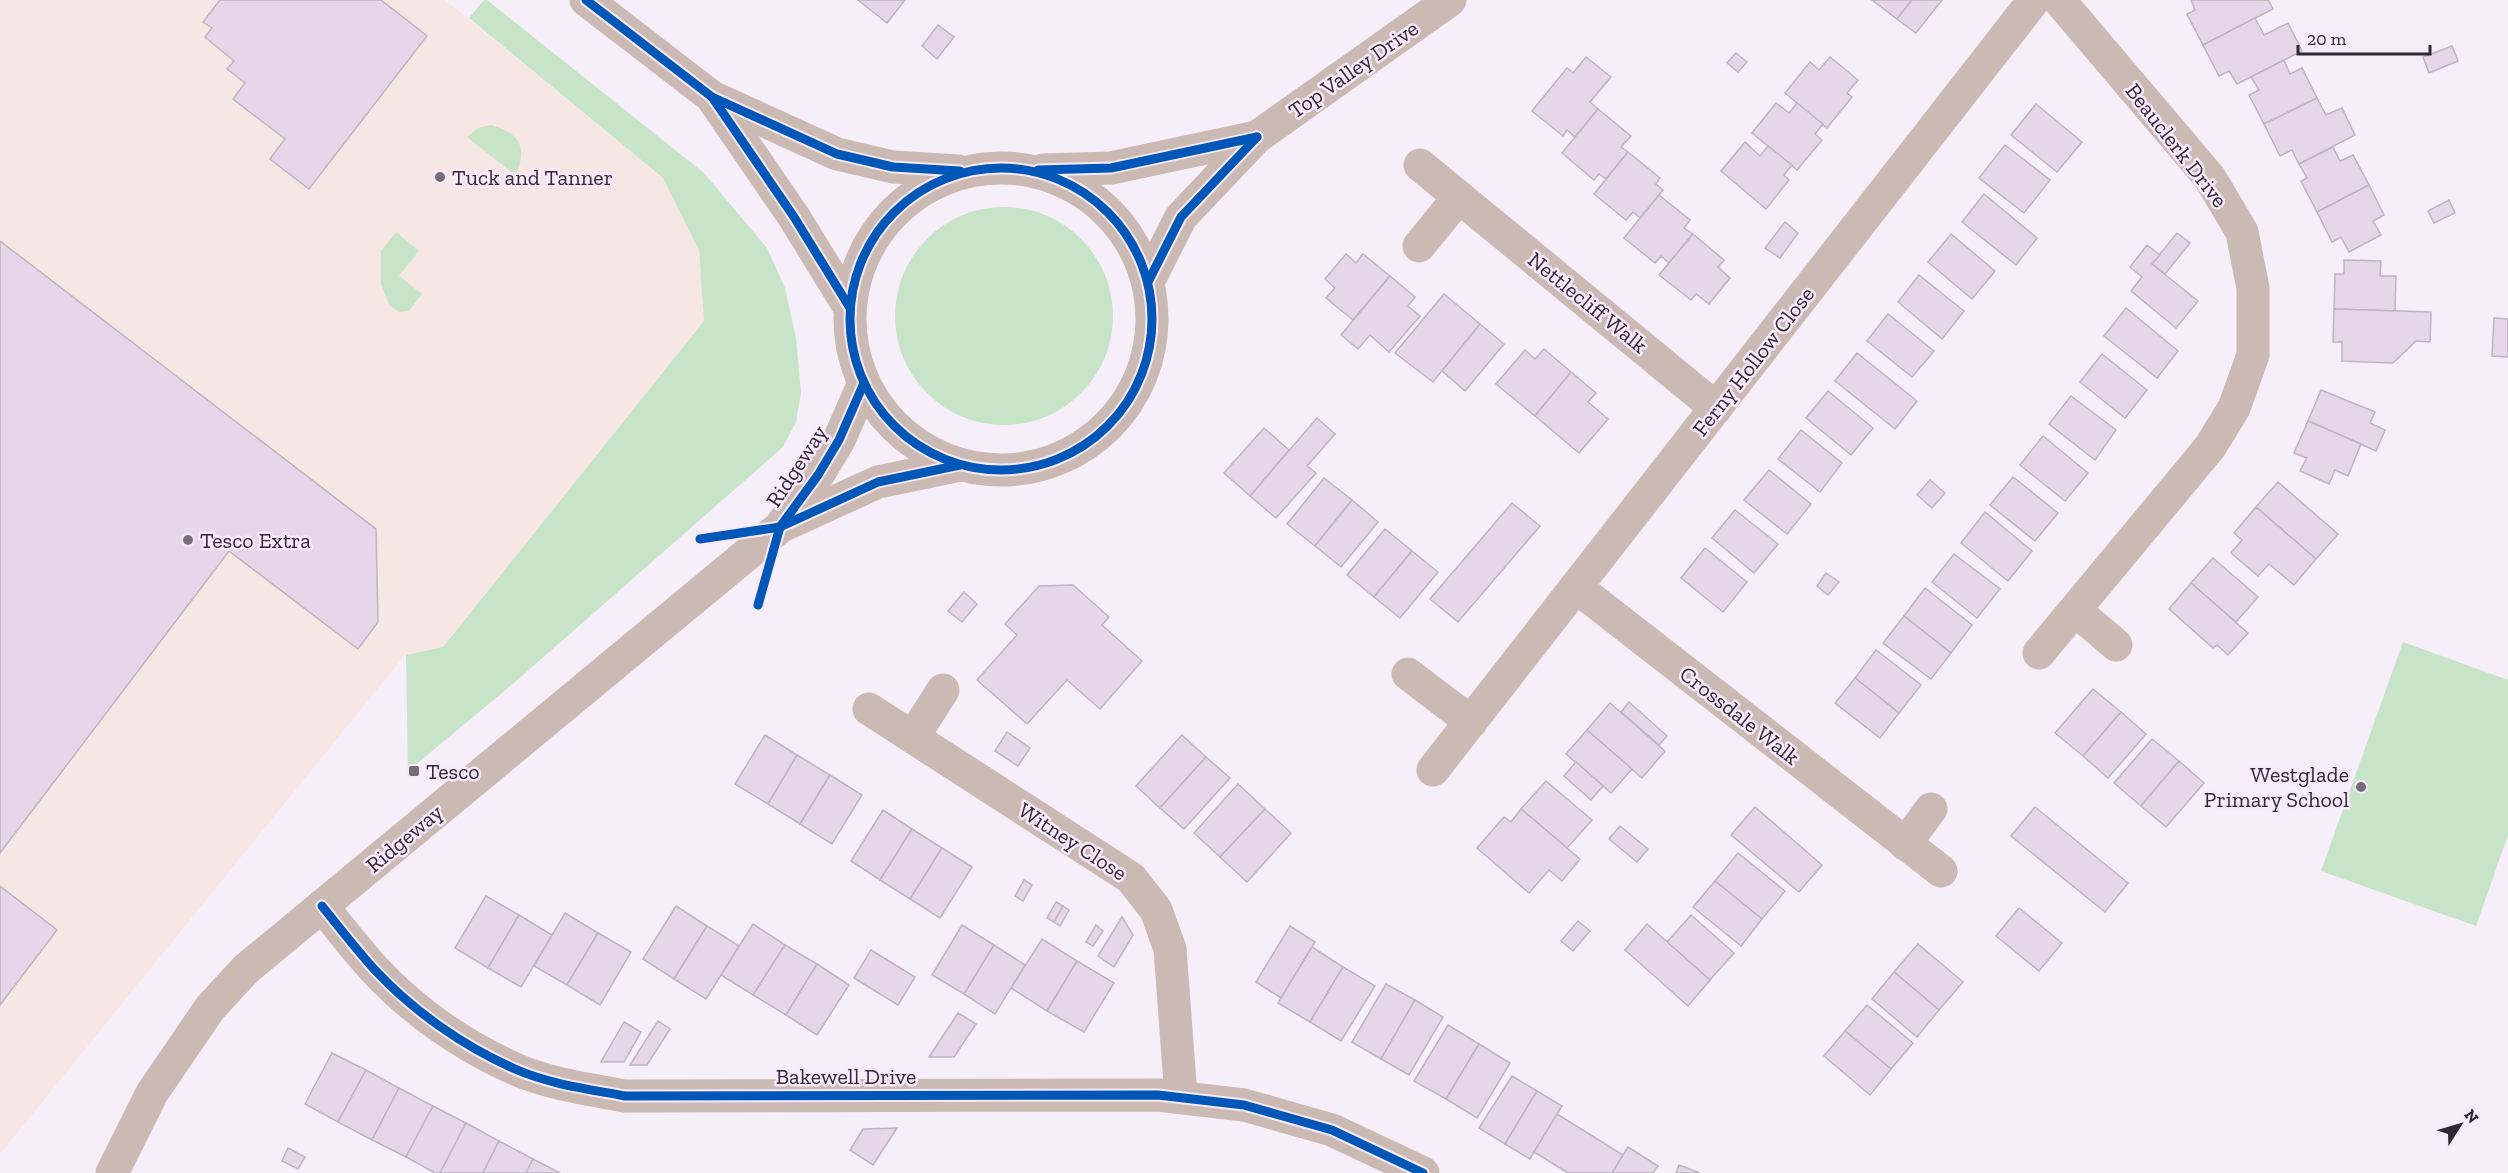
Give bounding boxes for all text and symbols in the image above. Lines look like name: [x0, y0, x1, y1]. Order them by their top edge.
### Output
street label: Top Valley Drive: [1283, 15, 1423, 124]
scale bar: [2298, 18, 2430, 56]
text: 20 m: [2307, 28, 2347, 50]
street label: Beauclerk Drive: [2120, 78, 2234, 213]
place label: Tuck and Tanner: [452, 164, 613, 191]
marker: Tuck and Tanner: [433, 170, 447, 184]
street label: Nettlecliff Walk: [1522, 246, 1653, 359]
street label: Ferny Hollow Close: [1687, 281, 1820, 441]
street label: Ridgeway: [760, 420, 833, 512]
place label: Tesco Extra: [200, 527, 311, 554]
marker: Tesco Extra: [181, 533, 195, 547]
street label: Crossdale Walk: [1674, 660, 1805, 771]
place label: Tesco: [426, 758, 480, 785]
place label: Westglade Primary School: [2204, 761, 2349, 813]
marker: Tesco: [407, 764, 421, 778]
marker: Westglade Primary School: [2354, 780, 2368, 794]
street label: Witney Close: [1013, 796, 1132, 887]
street label: Ridgeway: [360, 798, 449, 878]
street label: Bakewell Drive: [776, 1063, 916, 1090]
north arrow: [2430, 1095, 2490, 1155]
text: N: [2460, 1106, 2483, 1127]

